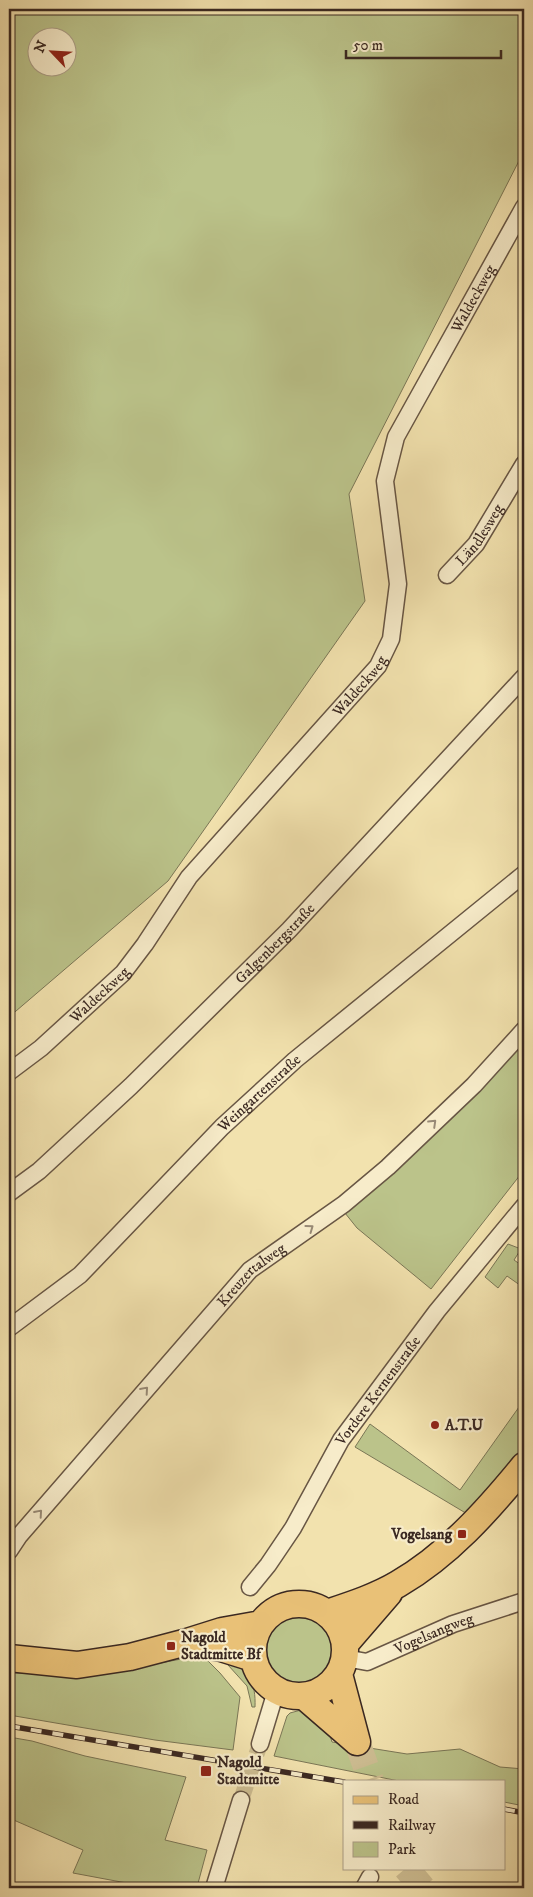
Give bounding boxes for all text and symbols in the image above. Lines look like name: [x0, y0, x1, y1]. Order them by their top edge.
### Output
north arrow: [28, 28, 78, 78]
scale bar: [346, 28, 500, 60]
text: 50 m: [353, 36, 383, 55]
text: N: [31, 37, 52, 56]
street label: Waldeckweg: [447, 261, 500, 337]
street label: Ländlesweg: [452, 500, 508, 570]
street label: Waldeckweg: [328, 652, 392, 721]
street label: Galgenbergstraße: [231, 899, 319, 988]
street label: Waldeckweg: [65, 963, 134, 1028]
street label: Weingartenstraße: [213, 1050, 305, 1137]
one-way arrow: [428, 1120, 437, 1129]
one-way arrow: [304, 1225, 314, 1234]
street label: Kreuzertalweg: [213, 1239, 290, 1311]
street label: Vordere Kernenstraße: [331, 1332, 425, 1450]
one-way arrow: [139, 1387, 148, 1396]
place label: A.T.U: [444, 1416, 484, 1435]
marker: A.T.U: [429, 1419, 441, 1431]
one-way arrow: [33, 1510, 41, 1519]
place label: Vogelsang: [390, 1525, 453, 1544]
marker: Vogelsang: [456, 1528, 468, 1540]
street label: Vogelsangweg: [390, 1609, 476, 1659]
place label: Nagold Stadtmitte Bf: [181, 1628, 264, 1664]
marker: Nagold Stadtmitte Bf: [165, 1640, 177, 1652]
place label: Nagold Stadtmitte: [217, 1753, 280, 1789]
marker: Nagold Stadtmitte: [199, 1764, 213, 1778]
legend: [343, 1780, 506, 1870]
text: Road: [388, 1790, 420, 1809]
text: Railway: [388, 1816, 436, 1835]
text: Park: [388, 1840, 417, 1859]

